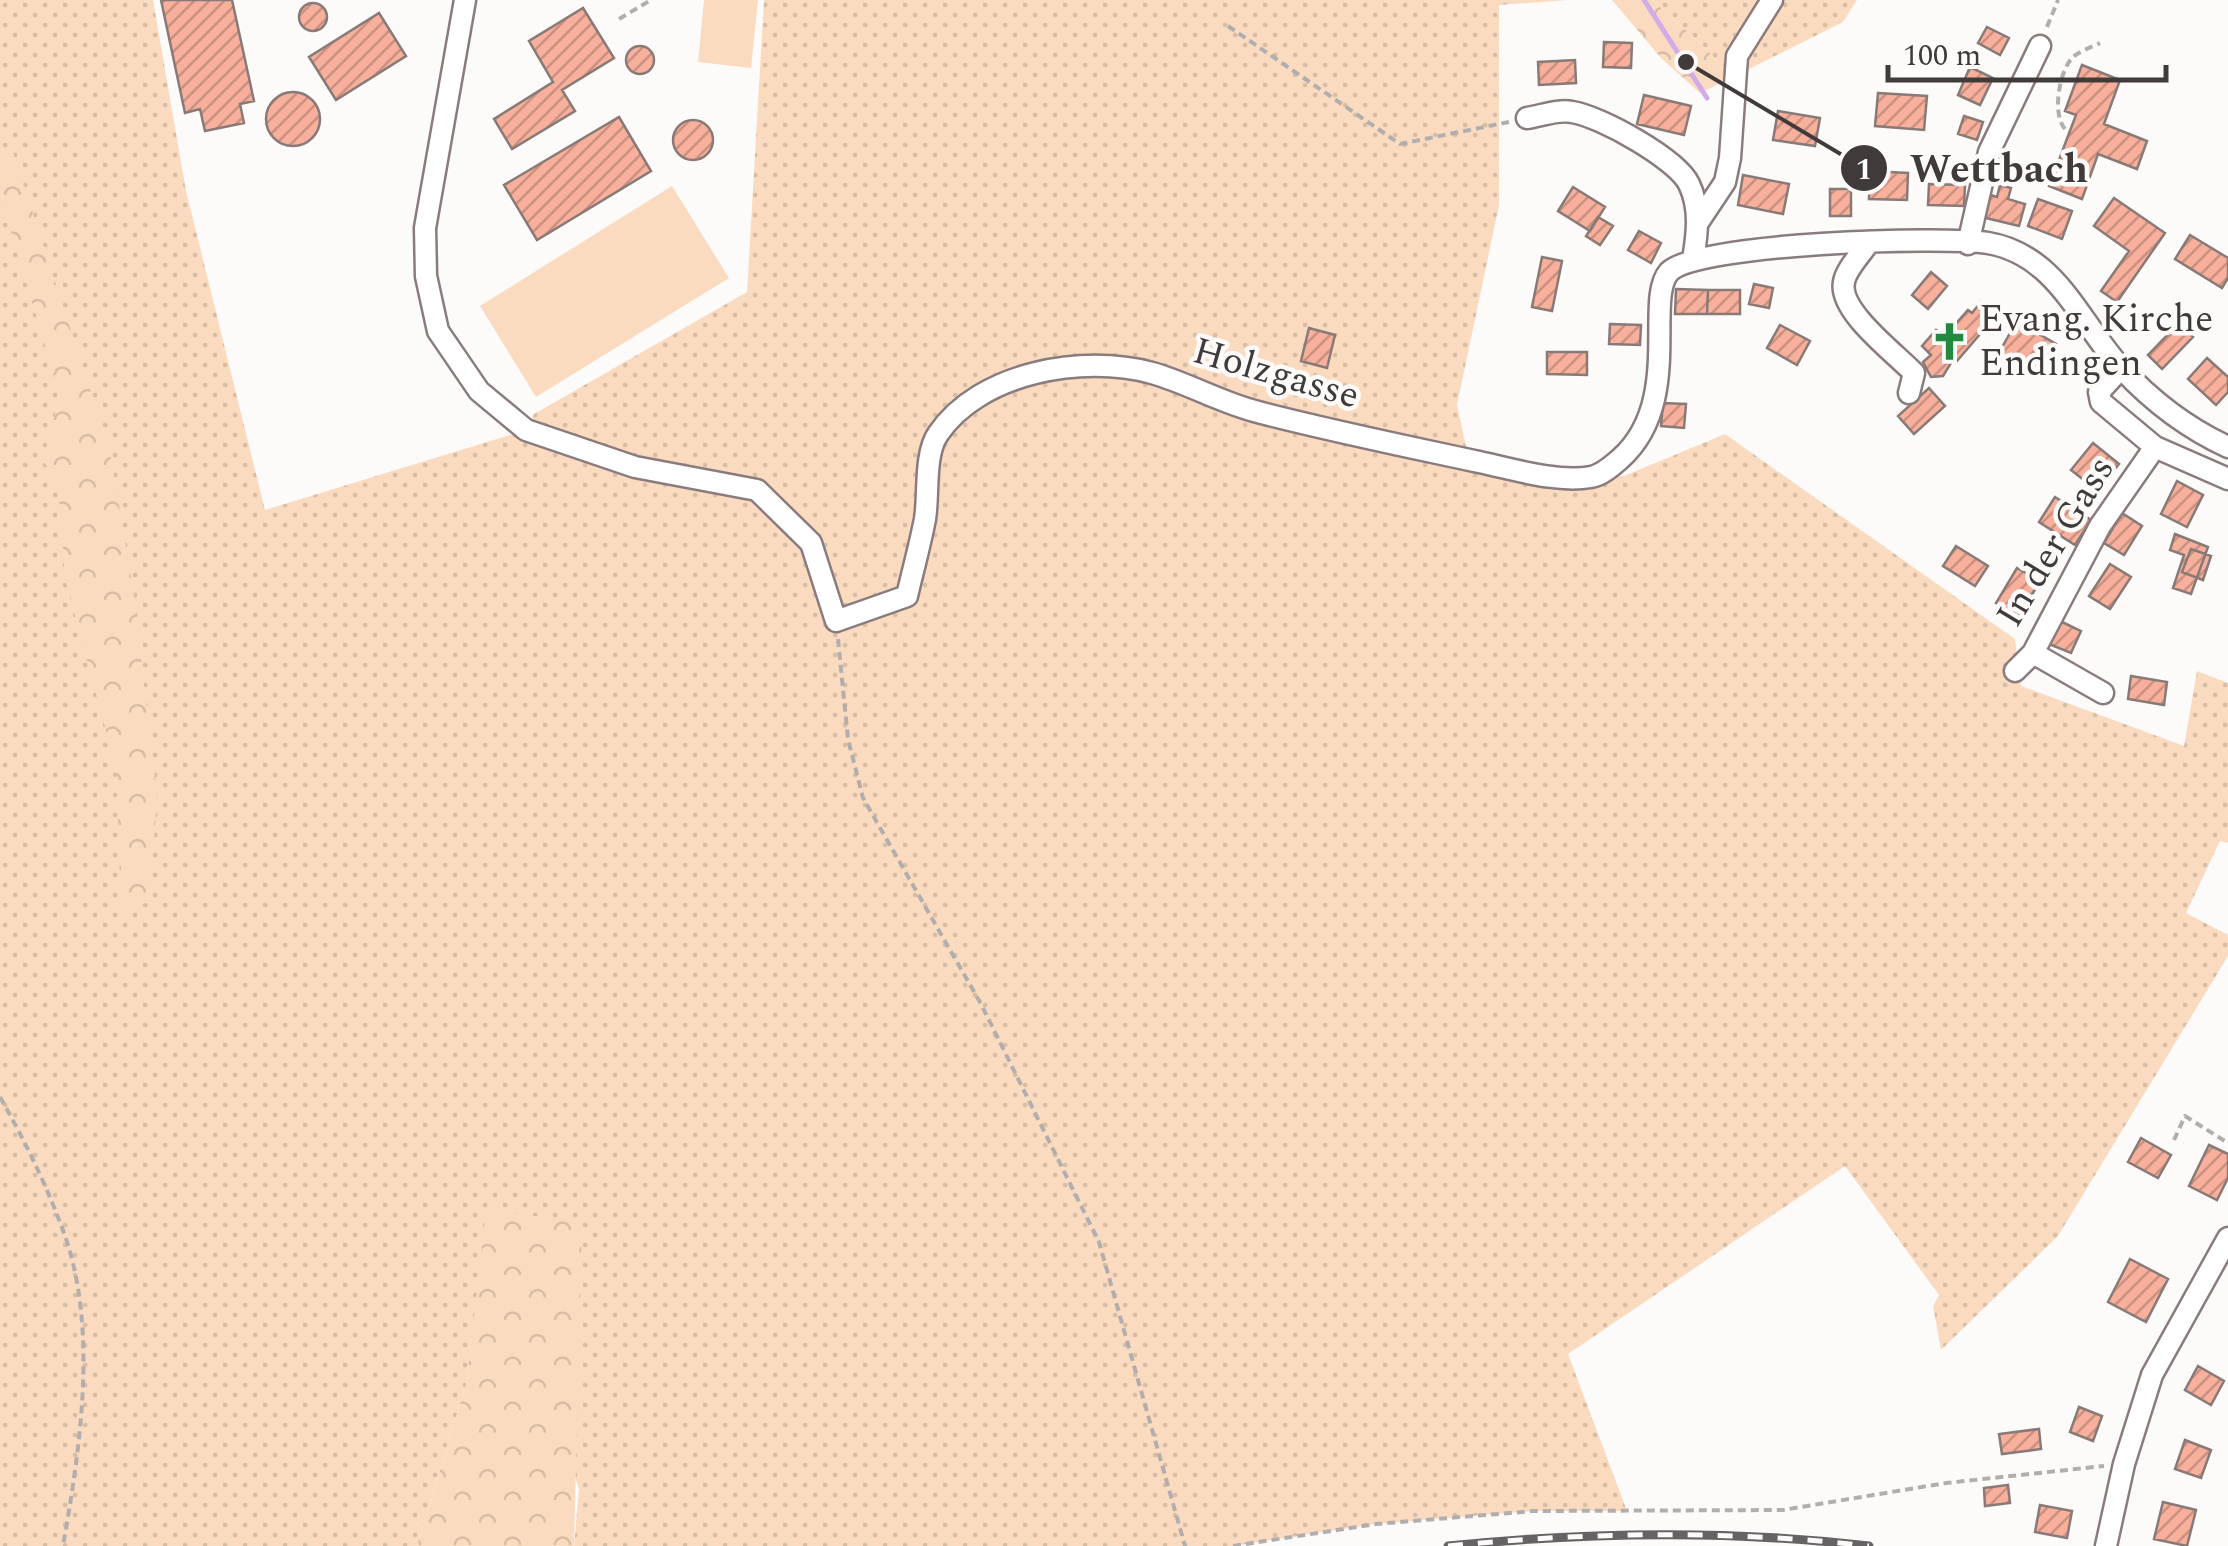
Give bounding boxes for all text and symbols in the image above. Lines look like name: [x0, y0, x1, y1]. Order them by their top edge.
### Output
scale bar: [1888, 20, 2166, 82]
text: 100 m: [1903, 33, 1981, 79]
callout: Wettbach: [1839, 133, 2108, 203]
text: Wettbach: [1910, 140, 2088, 201]
text: 1: [1856, 147, 1872, 193]
place label: Evang. Kirche Endingen: [1979, 291, 2213, 393]
church icon: Evang. Kirche Endingen: [1928, 321, 1970, 363]
street label: Holzgasse: [1186, 323, 1366, 425]
street label: In der Gass: [1982, 445, 2130, 639]

